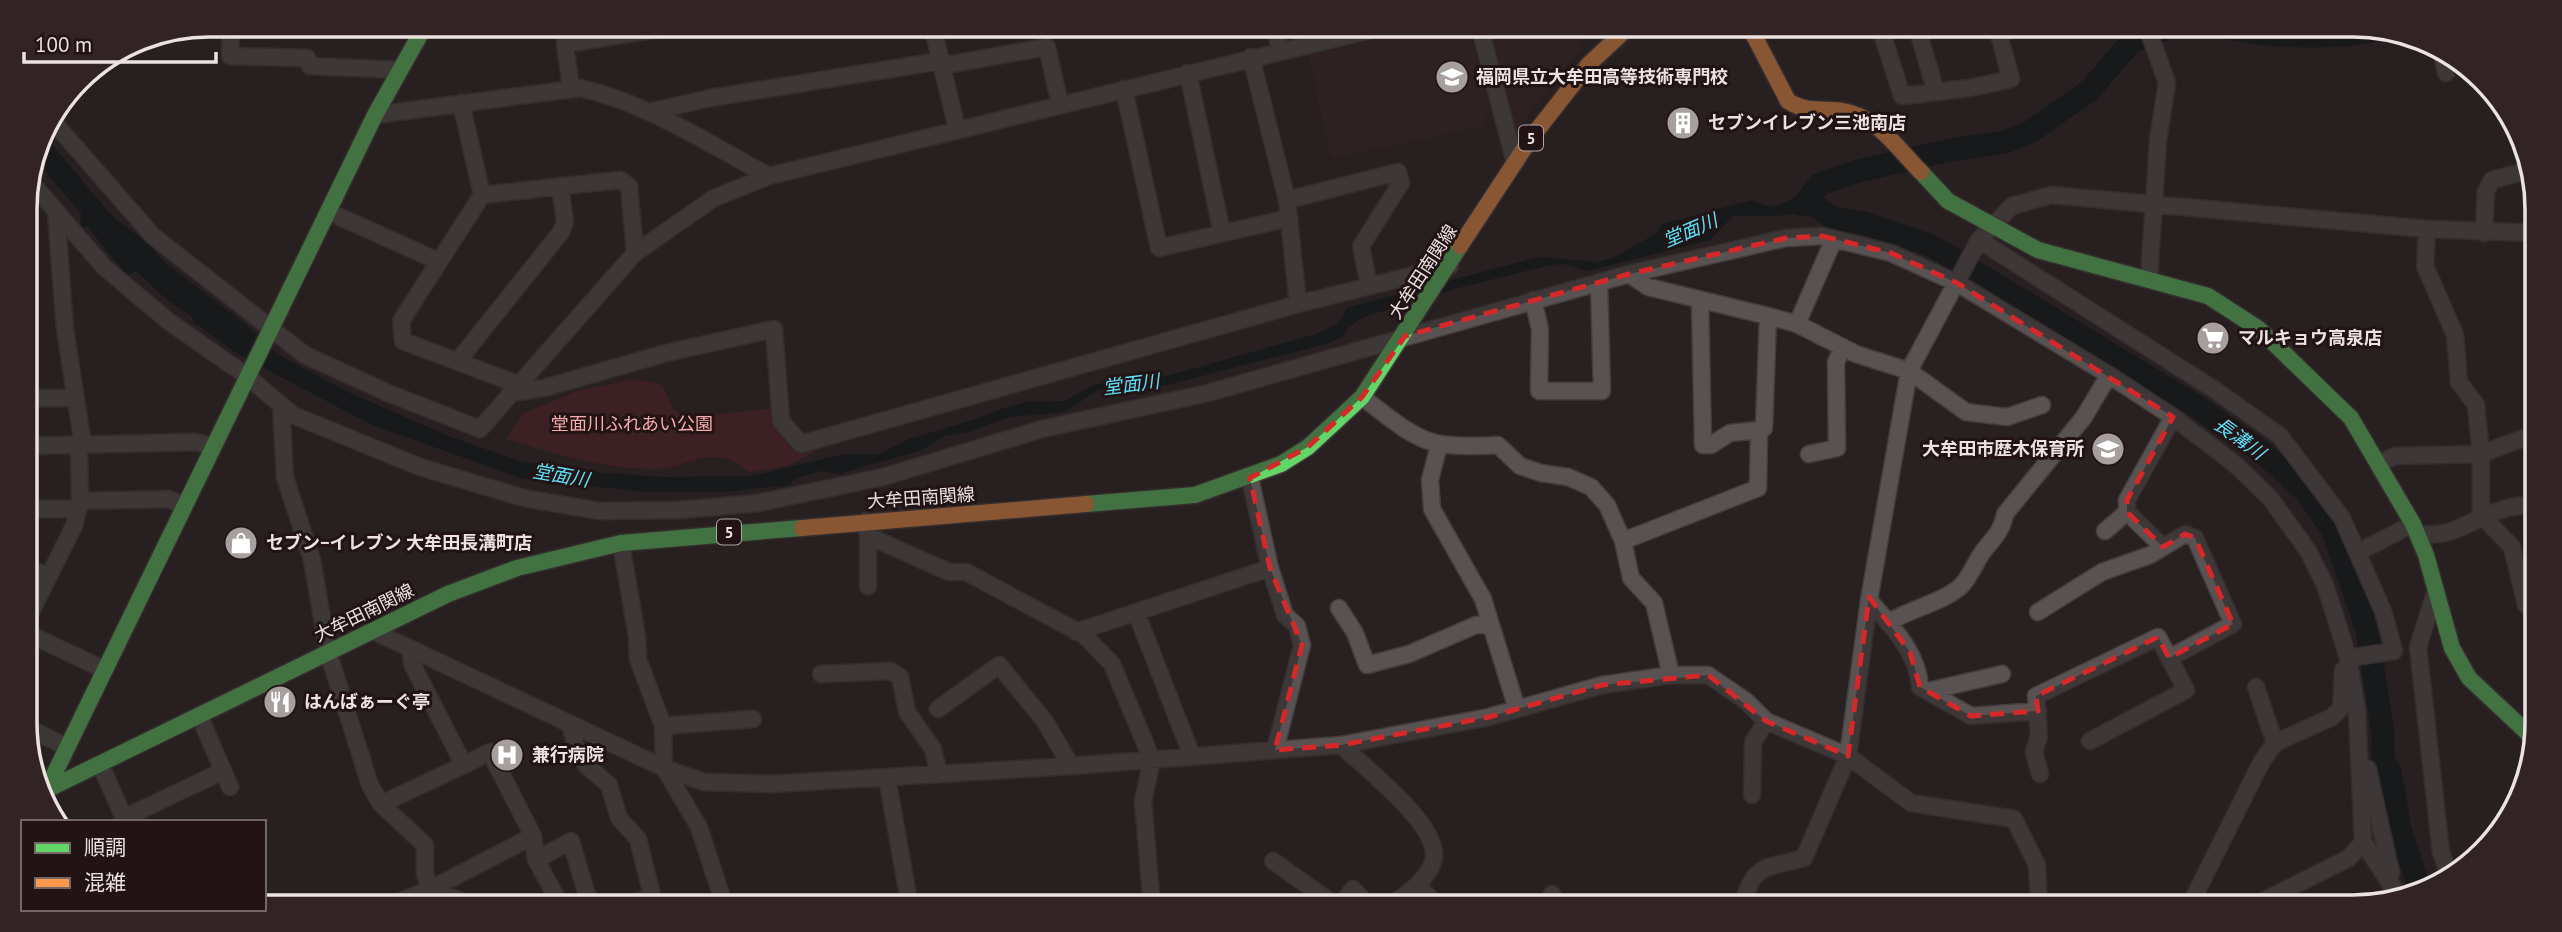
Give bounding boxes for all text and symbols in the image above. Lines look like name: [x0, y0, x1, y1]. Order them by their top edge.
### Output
scale bar: [24, 21, 217, 65]
text: 100 m: [35, 31, 92, 58]
school or university icon: 福岡県立大牟田高等技術専門校: [1433, 58, 1471, 96]
place label: 福岡県立大牟田高等技術専門校: [1476, 65, 1728, 88]
building icon: セブンイレブン三池南店: [1664, 104, 1702, 142]
place label: セブンイレブン三池南店: [1708, 111, 1906, 134]
road number: 5: [1519, 126, 1543, 150]
water label: 堂面川: [1659, 207, 1723, 252]
street label: 大牟田南関線: [1384, 220, 1462, 323]
supermarket icon: マルキョウ高泉店: [2194, 319, 2232, 357]
place label: マルキョウ高泉店: [2238, 326, 2382, 349]
water label: 堂面川: [1101, 368, 1163, 399]
park label: 堂面川ふれあい公園: [551, 412, 713, 435]
water label: 長溝川: [2210, 412, 2272, 466]
school or university icon: 大牟田市歴木保育所: [2089, 430, 2127, 468]
place label: 大牟田市歴木保育所: [1922, 437, 2084, 460]
water label: 堂面川: [531, 458, 593, 492]
street label: 大牟田南関線: [866, 482, 976, 513]
road number: 5: [717, 520, 741, 544]
shop icon: セブン−イレブン 大牟田長溝町店: [222, 524, 260, 562]
place label: セブン−イレブン 大牟田長溝町店: [266, 531, 532, 554]
street label: 大牟田南関線: [310, 579, 417, 647]
restaurant icon: はんばぁーぐ亭: [261, 683, 299, 721]
place label: はんばぁーぐ亭: [304, 690, 430, 713]
hospital icon: 兼行病院: [488, 736, 526, 774]
place label: 兼行病院: [532, 743, 604, 766]
legend: [21, 820, 266, 911]
text: 順調: [84, 834, 126, 861]
text: 混雑: [84, 869, 126, 896]

